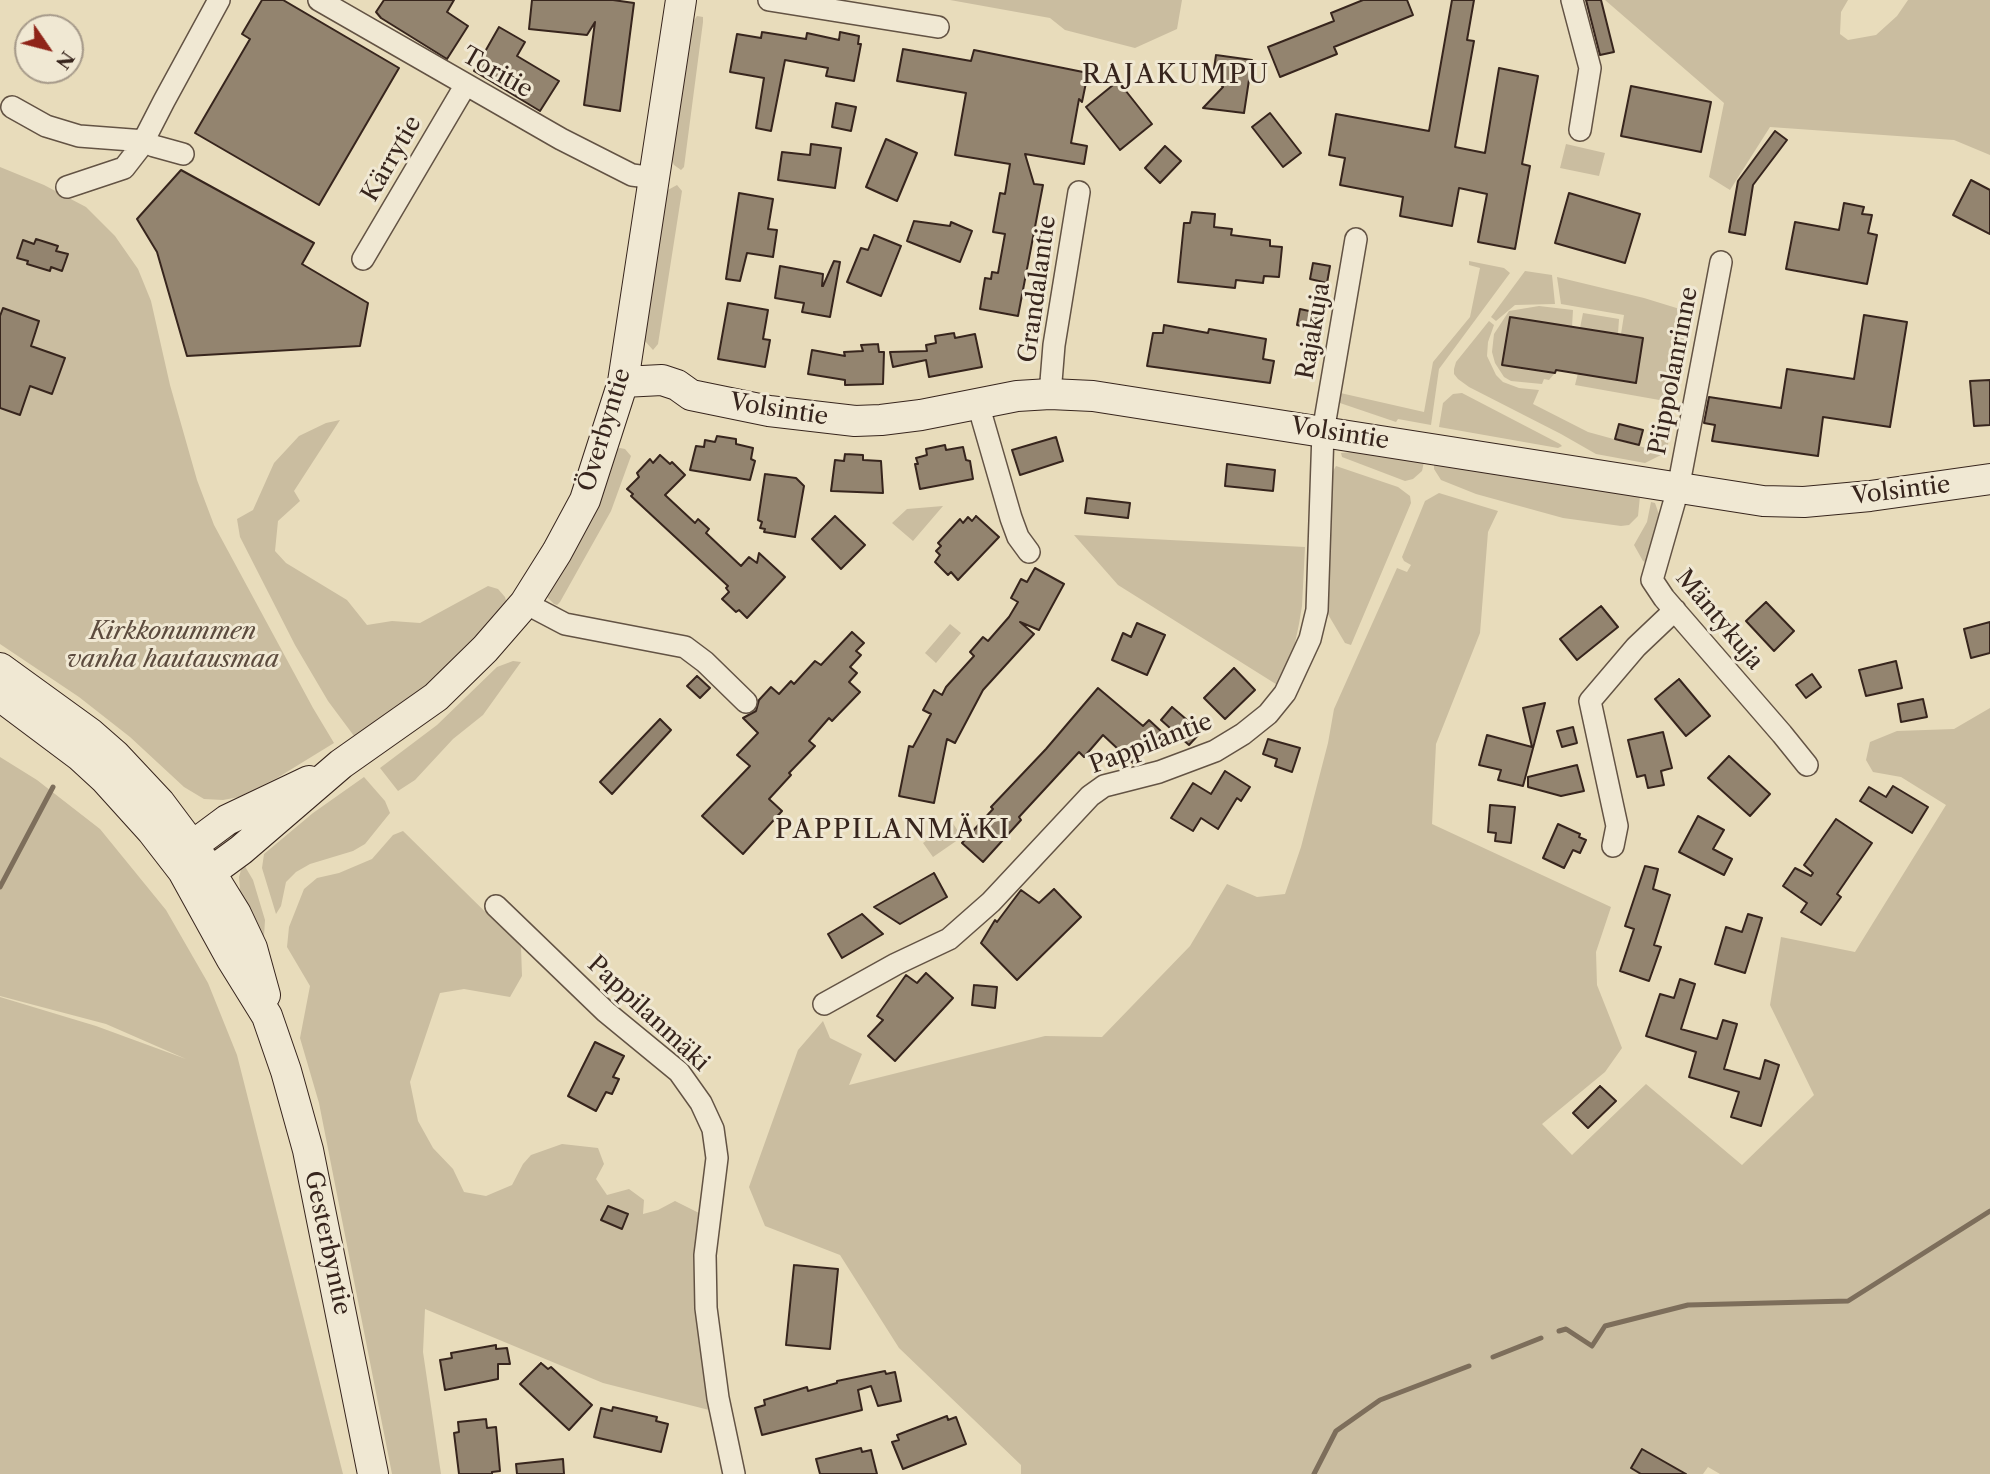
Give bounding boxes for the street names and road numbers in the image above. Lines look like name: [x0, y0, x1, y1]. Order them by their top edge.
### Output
street label: Toritie: [456, 41, 538, 105]
street label: Kärrytie: [356, 111, 428, 207]
street label: Grandalantie: [1013, 214, 1063, 364]
street label: Rajakuja: [1291, 280, 1337, 382]
street label: Piippolanrinne: [1644, 285, 1704, 457]
street label: Överbyntie: [573, 365, 637, 495]
street label: Volsintie: [728, 388, 830, 432]
street label: Volsintie: [1289, 412, 1391, 456]
street label: Volsintie: [1850, 471, 1952, 511]
street label: Mäntykuja: [1669, 564, 1769, 676]
street label: Pappilantie: [1086, 707, 1216, 781]
street label: Pappilanmäki: [581, 950, 715, 1078]
street label: Gesterbyntie: [298, 1168, 356, 1318]

